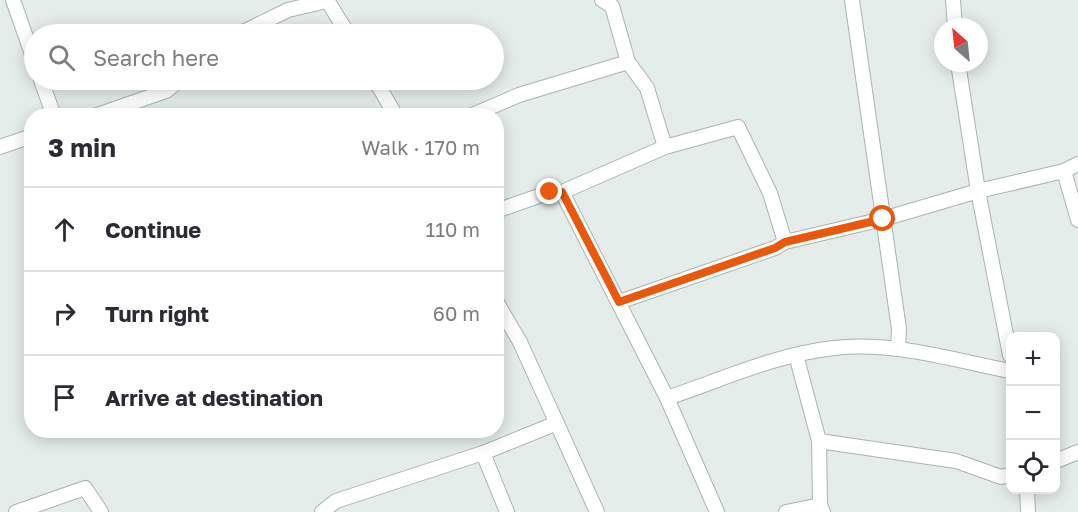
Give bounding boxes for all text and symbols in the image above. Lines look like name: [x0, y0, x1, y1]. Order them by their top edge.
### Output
north arrow: [934, 18, 988, 72]
search box: [24, 24, 504, 90]
icon: search: [45, 41, 78, 74]
text: Search here: [93, 44, 219, 71]
text: 3 min: [48, 132, 116, 163]
text: Walk · 170 m: [361, 135, 480, 159]
route end: [536, 178, 562, 204]
route start: [869, 205, 895, 231]
icon: ahead: [48, 213, 81, 246]
text: Continue: [105, 216, 201, 243]
text: 110 m: [426, 217, 480, 241]
icon: right: [48, 297, 81, 330]
text: Turn right: [105, 300, 209, 327]
text: 60 m: [433, 301, 480, 325]
map controls: [1006, 332, 1060, 494]
button: +: [1006, 332, 1060, 386]
icon: arrive: [48, 381, 81, 414]
text: Arrive at destination: [105, 384, 323, 411]
button: −: [1006, 386, 1060, 440]
button: locate: [1006, 440, 1060, 494]

